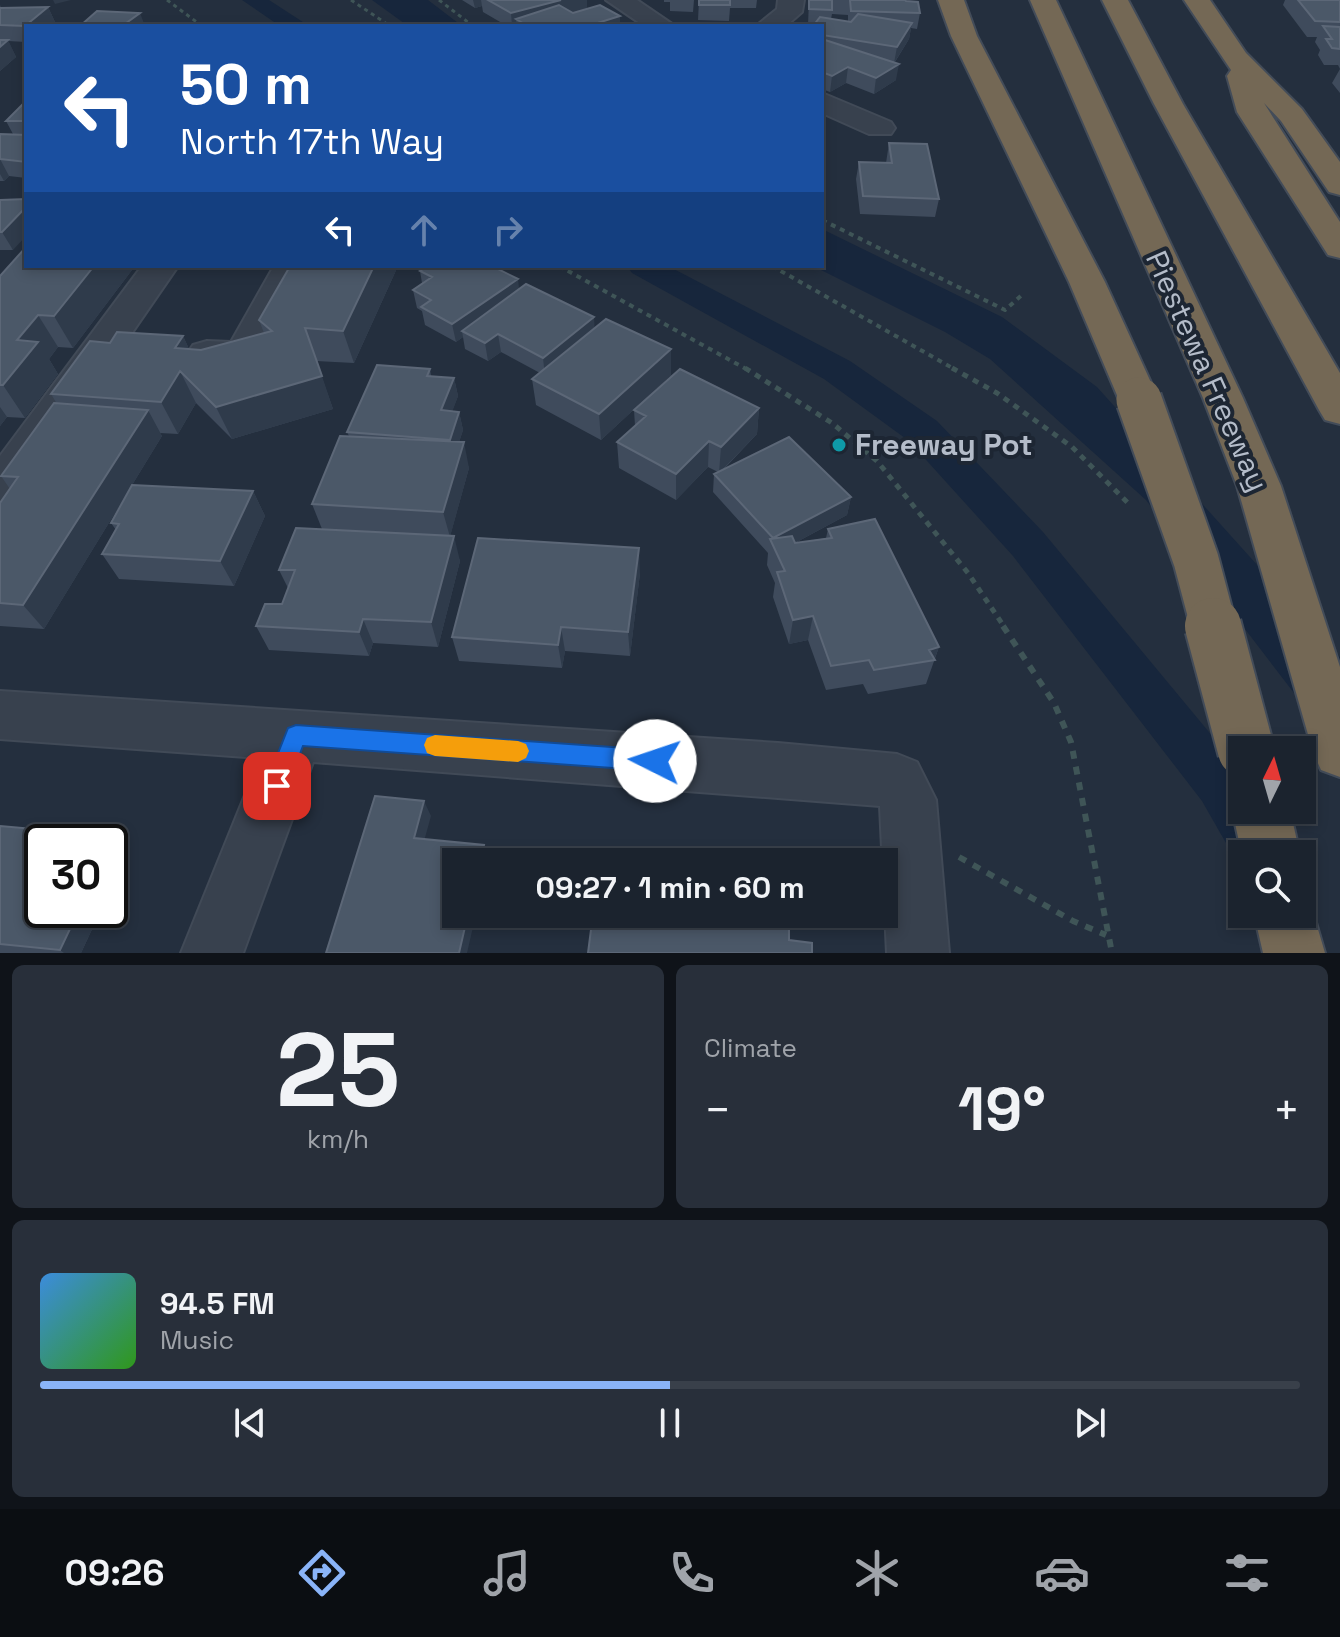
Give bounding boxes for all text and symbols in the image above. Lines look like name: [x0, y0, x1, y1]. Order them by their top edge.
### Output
text: 50 m: [180, 49, 312, 120]
icon: left: [48, 56, 152, 160]
text: North 17th Way: [180, 119, 444, 165]
icon: left: [318, 208, 362, 252]
icon: ahead: [402, 208, 446, 252]
icon: right: [486, 208, 530, 252]
street label: Piestewa Freeway: [1137, 244, 1278, 497]
place label: Freeway Pot: [855, 425, 1033, 464]
marker: Freeway Pot: [830, 436, 848, 454]
position arrow: [613, 719, 697, 803]
north arrow: [1228, 736, 1316, 824]
map controls: [1228, 736, 1316, 928]
pin: [243, 752, 311, 820]
icon: arrive: [255, 764, 299, 808]
speed limit sign: 30: [24, 824, 128, 928]
button: search: [1228, 840, 1316, 928]
text: 09:27 · 1 min · 60 m: [535, 868, 805, 907]
text: 25: [276, 1004, 400, 1136]
text: Climate: [704, 1031, 797, 1065]
text: 19°: [958, 1071, 1046, 1148]
text: −: [704, 1082, 731, 1138]
text: +: [1273, 1082, 1300, 1138]
text: km/h: [307, 1122, 369, 1156]
text: 94.5 FM: [160, 1284, 275, 1323]
text: Music: [160, 1323, 234, 1357]
icon: previous: [228, 1401, 272, 1445]
icon: pause: [648, 1401, 692, 1445]
icon: next: [1068, 1401, 1112, 1445]
icon: directions: [294, 1545, 350, 1601]
icon: music: [479, 1545, 535, 1601]
icon: phone: [664, 1545, 720, 1601]
icon: climate: [849, 1545, 905, 1601]
icon: car: [1034, 1545, 1090, 1601]
icon: filters: [1219, 1545, 1275, 1601]
text: 09:26: [65, 1550, 165, 1596]

